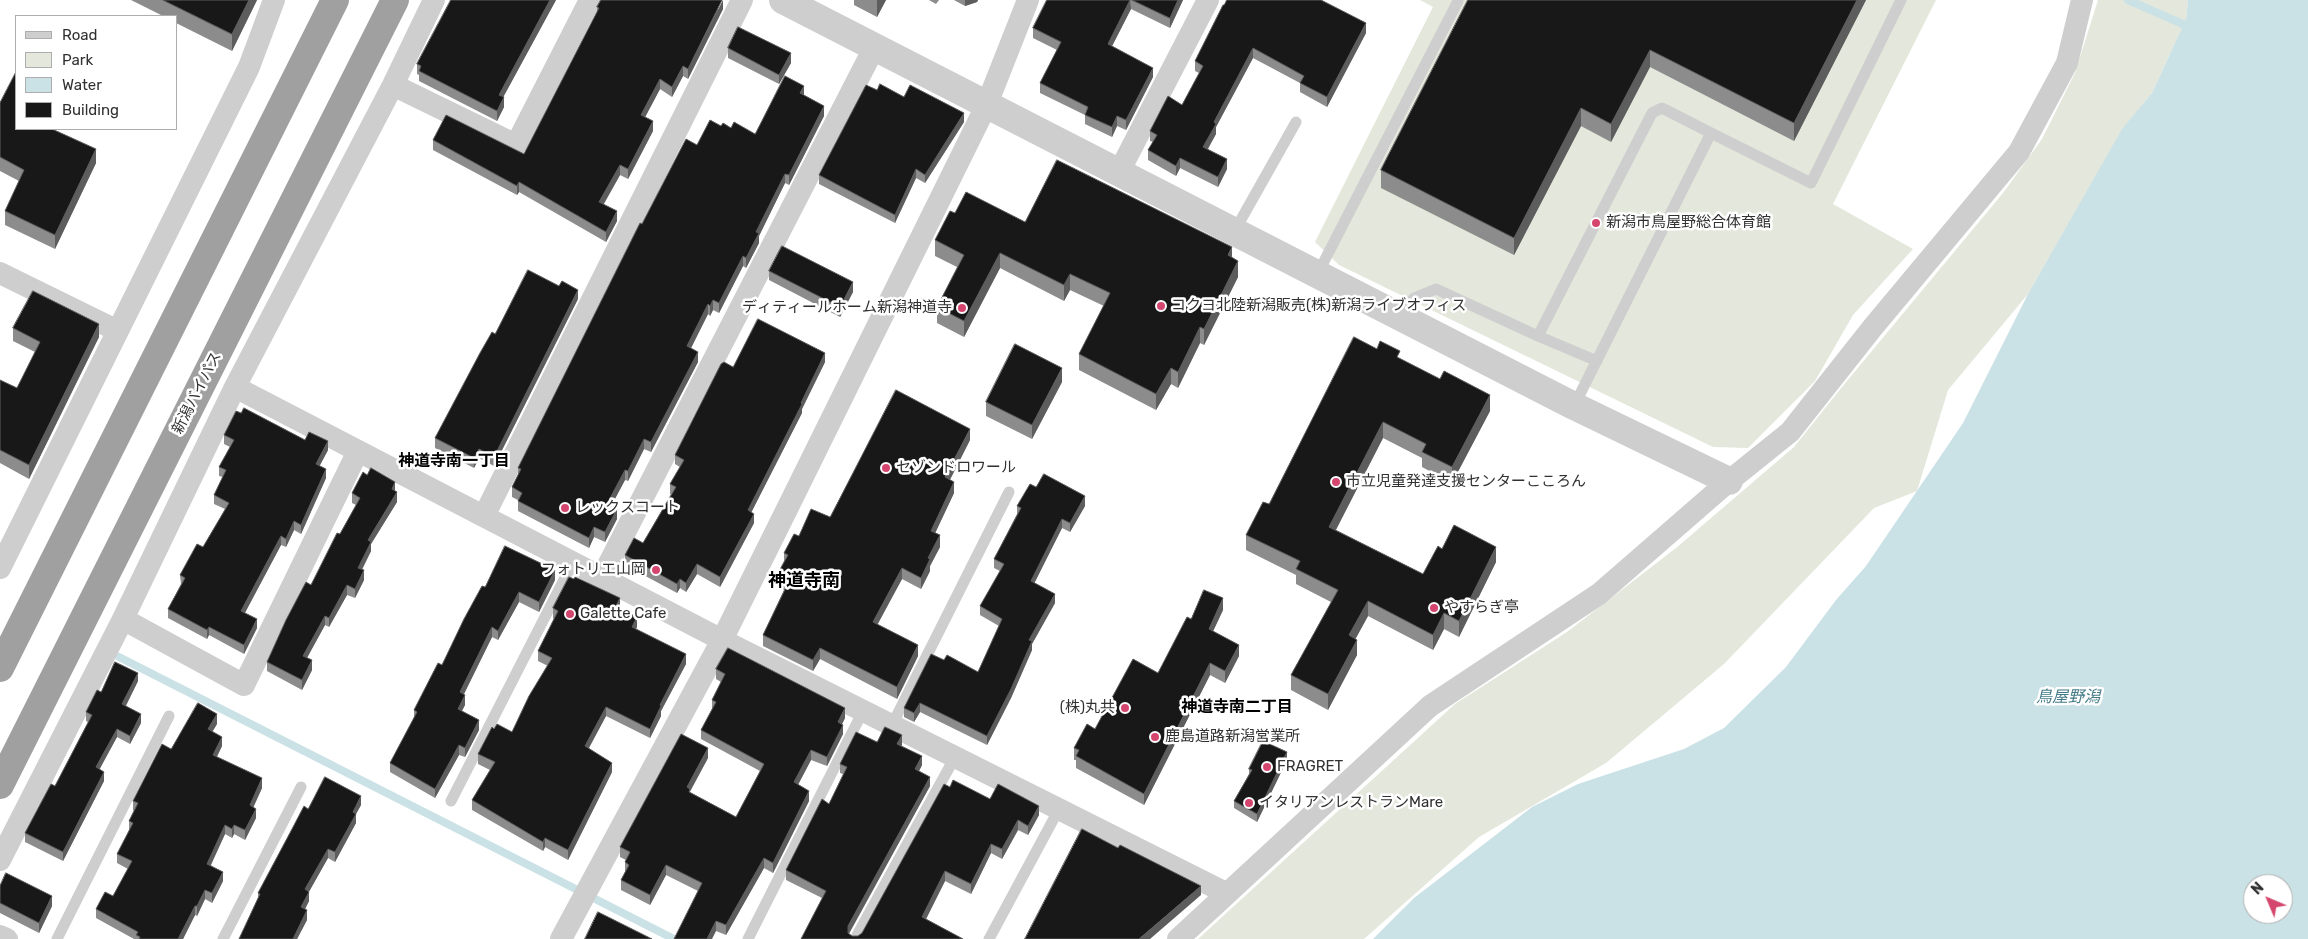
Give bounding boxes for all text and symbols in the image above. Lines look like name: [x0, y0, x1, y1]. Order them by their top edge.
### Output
legend: [15, 15, 178, 130]
text: Road: [62, 26, 98, 44]
text: Park: [62, 51, 93, 69]
text: Water: [62, 76, 102, 94]
text: Building: [62, 101, 119, 119]
place label: 新潟市鳥屋野総合体育館: [1606, 214, 1771, 232]
marker: 新潟市鳥屋野総合体育館: [1590, 217, 1602, 229]
place label: コクヨ北陸新潟販売(株)新潟ライブオフィス: [1171, 297, 1466, 315]
place label: ディティールホーム新潟神道寺: [742, 299, 952, 317]
marker: コクヨ北陸新潟販売(株)新潟ライブオフィス: [1155, 300, 1167, 312]
marker: ディティールホーム新潟神道寺: [956, 302, 968, 314]
street label: 新潟バイパス: [169, 349, 225, 437]
district label: 神道寺南一丁目: [398, 451, 510, 471]
place label: セゾンドロワール: [896, 459, 1016, 477]
marker: セゾンドロワール: [880, 462, 892, 474]
place label: 市立児童発達支援センターこころん: [1346, 473, 1586, 491]
marker: 市立児童発達支援センターこころん: [1330, 476, 1342, 488]
place label: レックスコート: [575, 499, 680, 517]
marker: レックスコート: [559, 502, 571, 514]
place label: フォトリエ山岡: [541, 561, 646, 579]
marker: フォトリエ山岡: [650, 564, 662, 576]
district label: 神道寺南: [768, 570, 840, 592]
place label: やすらぎ亭: [1444, 599, 1519, 617]
marker: やすらぎ亭: [1428, 602, 1440, 614]
place label: Galette Cafe: [580, 605, 667, 623]
marker: Galette Cafe: [564, 608, 576, 620]
water label: 鳥屋野潟: [2036, 687, 2100, 707]
district label: 神道寺南二丁目: [1181, 697, 1293, 717]
place label: (株)丸共: [1060, 699, 1115, 717]
marker: (株)丸共: [1119, 702, 1131, 714]
place label: 鹿島道路新潟営業所: [1165, 728, 1300, 746]
marker: 鹿島道路新潟営業所: [1149, 731, 1161, 743]
place label: FRAGRET: [1277, 758, 1343, 776]
marker: FRAGRET: [1261, 761, 1273, 773]
place label: イタリアンレストランMare: [1259, 794, 1443, 812]
marker: イタリアンレストランMare: [1243, 797, 1255, 809]
north arrow: [2243, 874, 2293, 924]
text: N: [2248, 879, 2267, 898]

